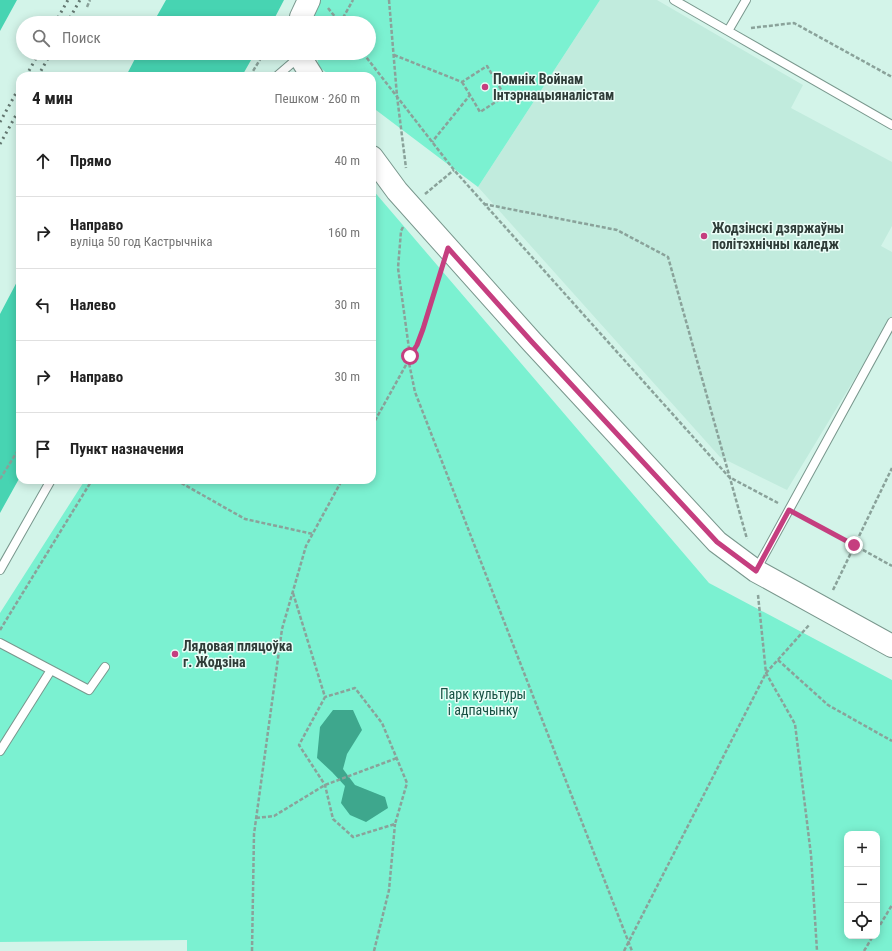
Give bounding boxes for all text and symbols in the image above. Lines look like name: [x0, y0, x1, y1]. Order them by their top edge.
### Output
search box: [16, 16, 376, 60]
icon: search: [30, 27, 52, 49]
text: Поиск: [62, 29, 101, 47]
place label: Помнік Войнам Інтэрнацыяналістам: [493, 71, 614, 103]
marker: Помнік Войнам Інтэрнацыяналістам: [480, 82, 490, 92]
text: 4 мин: [32, 88, 73, 108]
text: Пешком · 260 m: [274, 91, 360, 106]
icon: ahead: [32, 150, 54, 172]
text: Прямо: [70, 152, 111, 170]
text: 40 m: [334, 153, 360, 168]
text: Направо: [70, 216, 123, 234]
place label: Жодзінскі дзяржаўны політэхнічны каледж: [712, 220, 844, 252]
icon: right: [32, 222, 54, 244]
text: 160 m: [328, 225, 360, 240]
marker: Жодзінскі дзяржаўны політэхнічны каледж: [699, 231, 709, 241]
text: вуліца 50 год Кастрычніка: [70, 234, 212, 249]
icon: left: [32, 294, 54, 316]
text: Налево: [70, 296, 116, 314]
text: 30 m: [334, 297, 360, 312]
route start: [401, 347, 419, 365]
icon: right: [32, 366, 54, 388]
text: Направо: [70, 368, 123, 386]
text: 30 m: [334, 369, 360, 384]
icon: arrive: [32, 438, 54, 460]
text: Пункт назначения: [70, 440, 184, 458]
route end: [845, 536, 863, 554]
place label: Лядовая пляцоўка г. Жодзіна: [183, 638, 293, 670]
marker: Лядовая пляцоўка г. Жодзіна: [170, 649, 180, 659]
park label: Парк культуры і адпачынку: [440, 686, 526, 718]
map controls: [844, 831, 880, 939]
button: +: [844, 831, 880, 867]
button: −: [844, 867, 880, 903]
button: locate: [844, 903, 880, 939]

